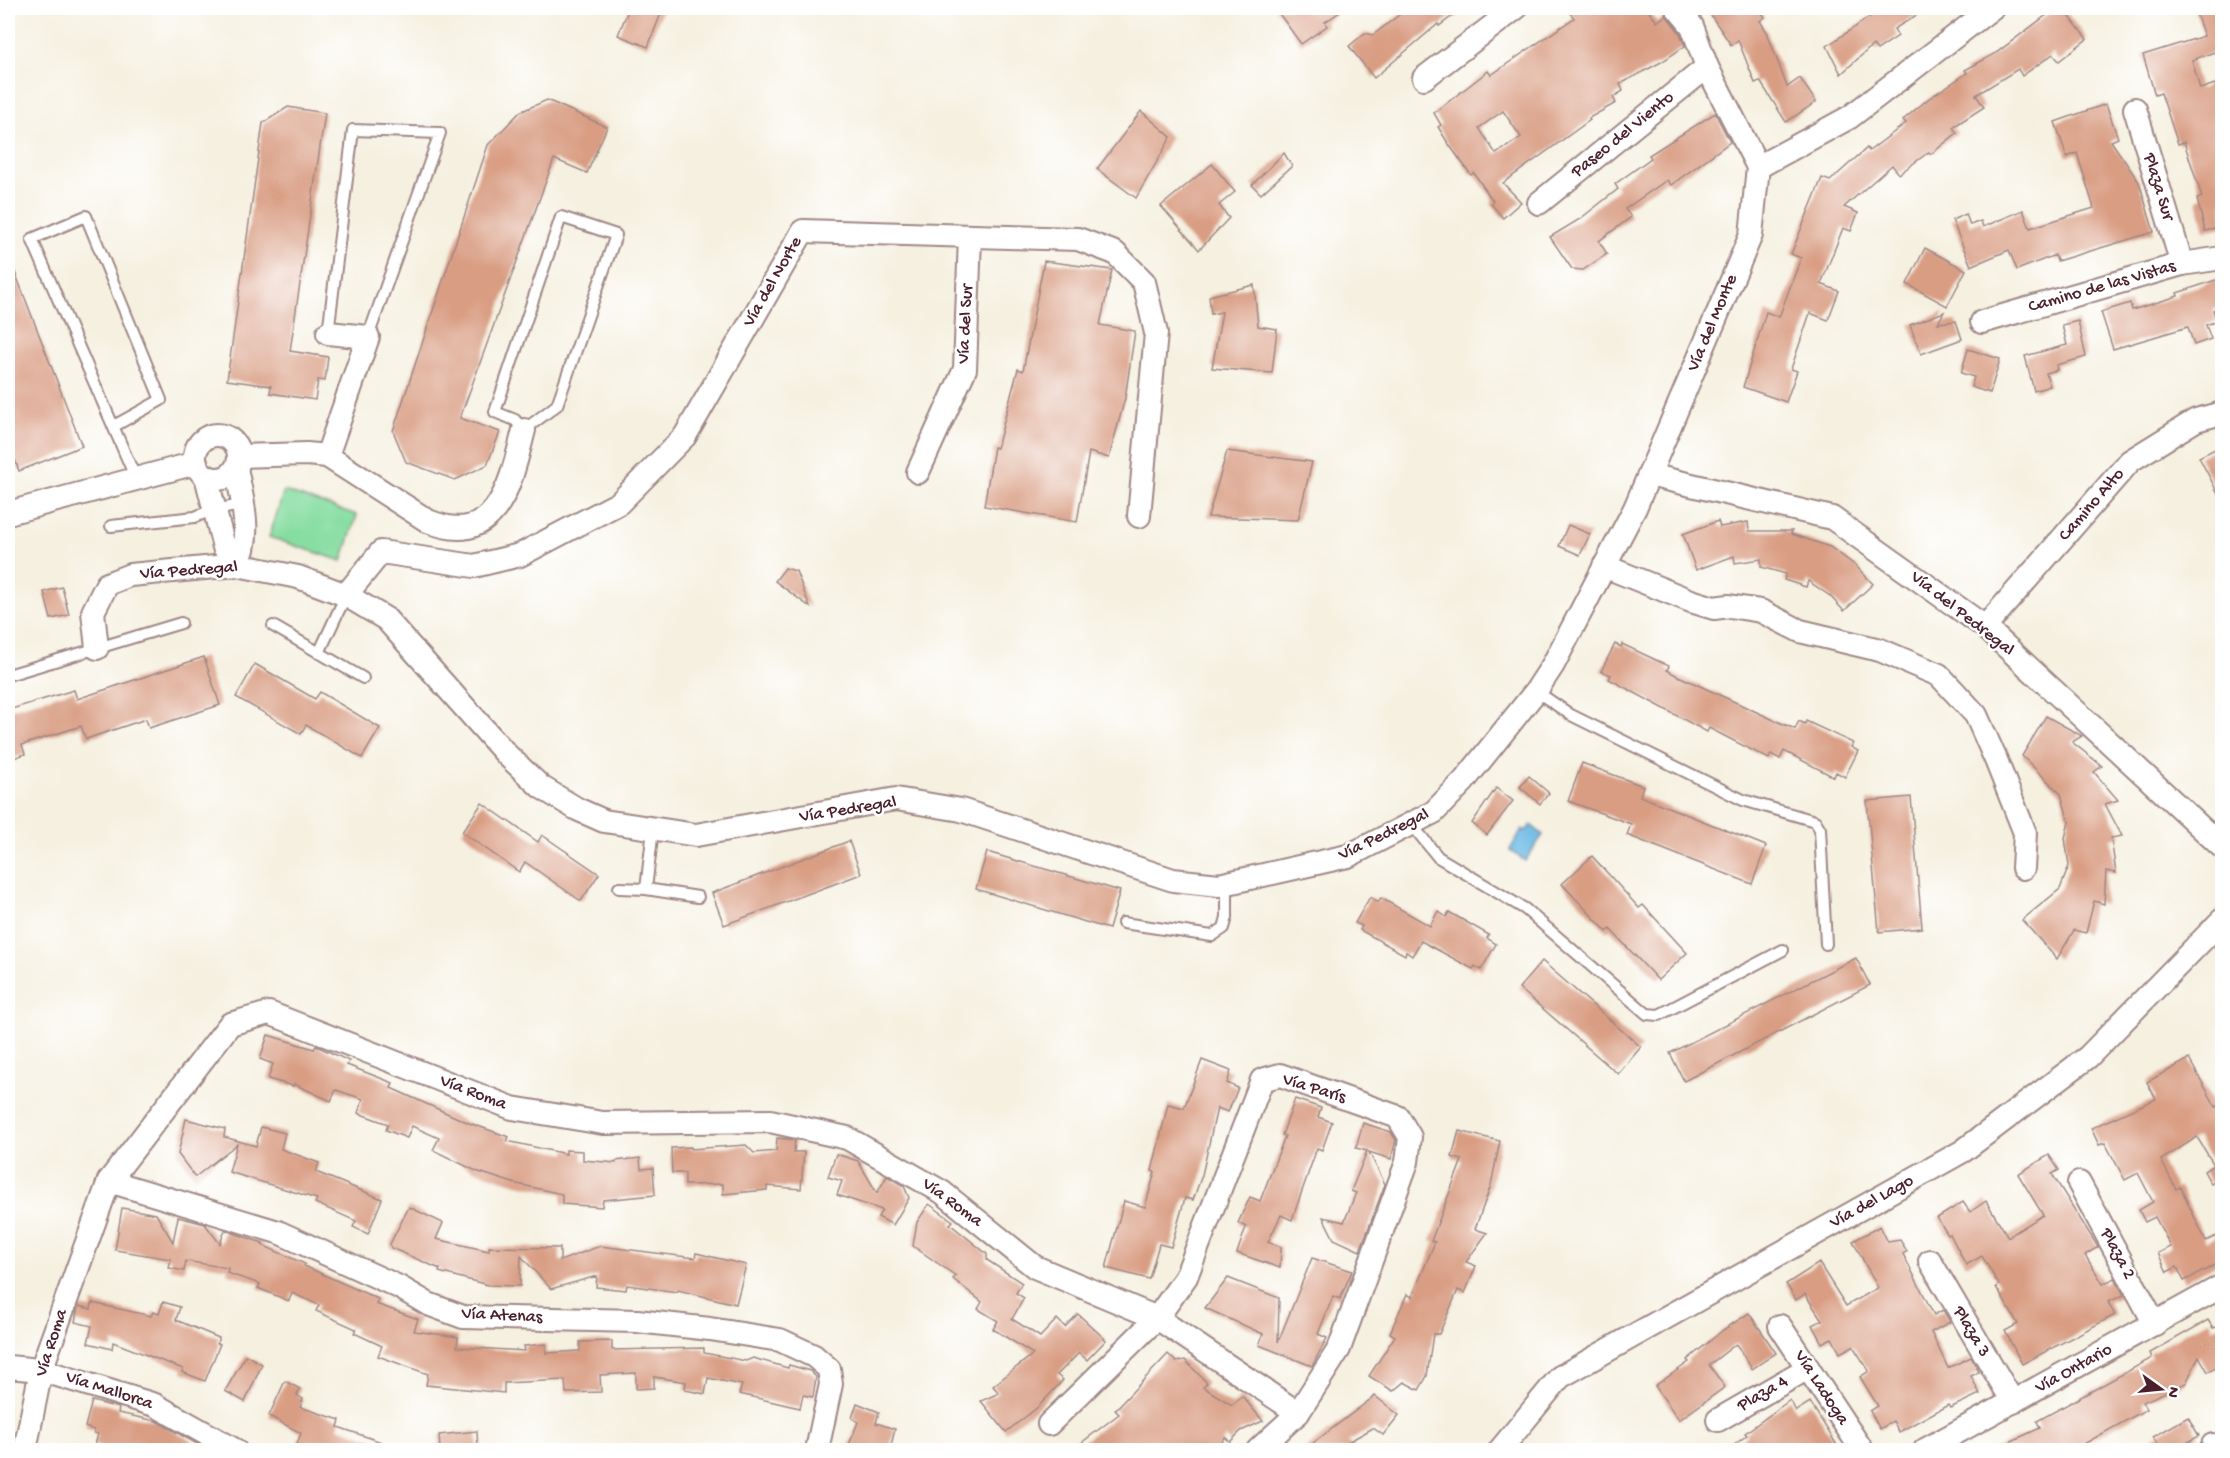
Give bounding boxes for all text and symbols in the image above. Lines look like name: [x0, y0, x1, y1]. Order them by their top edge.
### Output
street label: Paseo del Viento: [1567, 87, 1679, 183]
street label: Plaza Sur: [2138, 150, 2179, 225]
street label: Vía del Norte: [738, 233, 808, 332]
street label: Camino de las Vistas: [2026, 256, 2179, 318]
street label: Vía del Monte: [1683, 271, 1743, 376]
street label: Vía del Sur: [953, 282, 979, 365]
street label: Camino Alto: [2055, 464, 2129, 546]
street label: Vía Pedregal: [138, 557, 239, 585]
street label: Vía del Pedregal: [1905, 566, 2018, 661]
street label: Vía Pedregal: [797, 792, 898, 828]
street label: Vía Pedregal: [1335, 804, 1433, 866]
street label: Vía París: [1279, 1069, 1349, 1109]
street label: Vía Roma: [436, 1070, 510, 1116]
street label: Vía del Lago: [1826, 1170, 1918, 1234]
street label: Vía Roma: [917, 1173, 987, 1233]
street label: Plaza 2: [2094, 1224, 2139, 1283]
street label: Plaza 3: [1947, 1302, 1994, 1361]
street label: Vía Atenas: [460, 1303, 544, 1329]
street label: Vía Roma: [31, 1306, 73, 1380]
street label: Vía Ontario: [2031, 1339, 2116, 1399]
street label: Vía Ladoga: [1789, 1346, 1853, 1430]
north arrow: [2131, 1359, 2191, 1419]
street label: Vía Mallorca: [62, 1367, 156, 1415]
street label: Plaza 4: [1733, 1371, 1792, 1417]
text: N: [2161, 1384, 2183, 1400]

